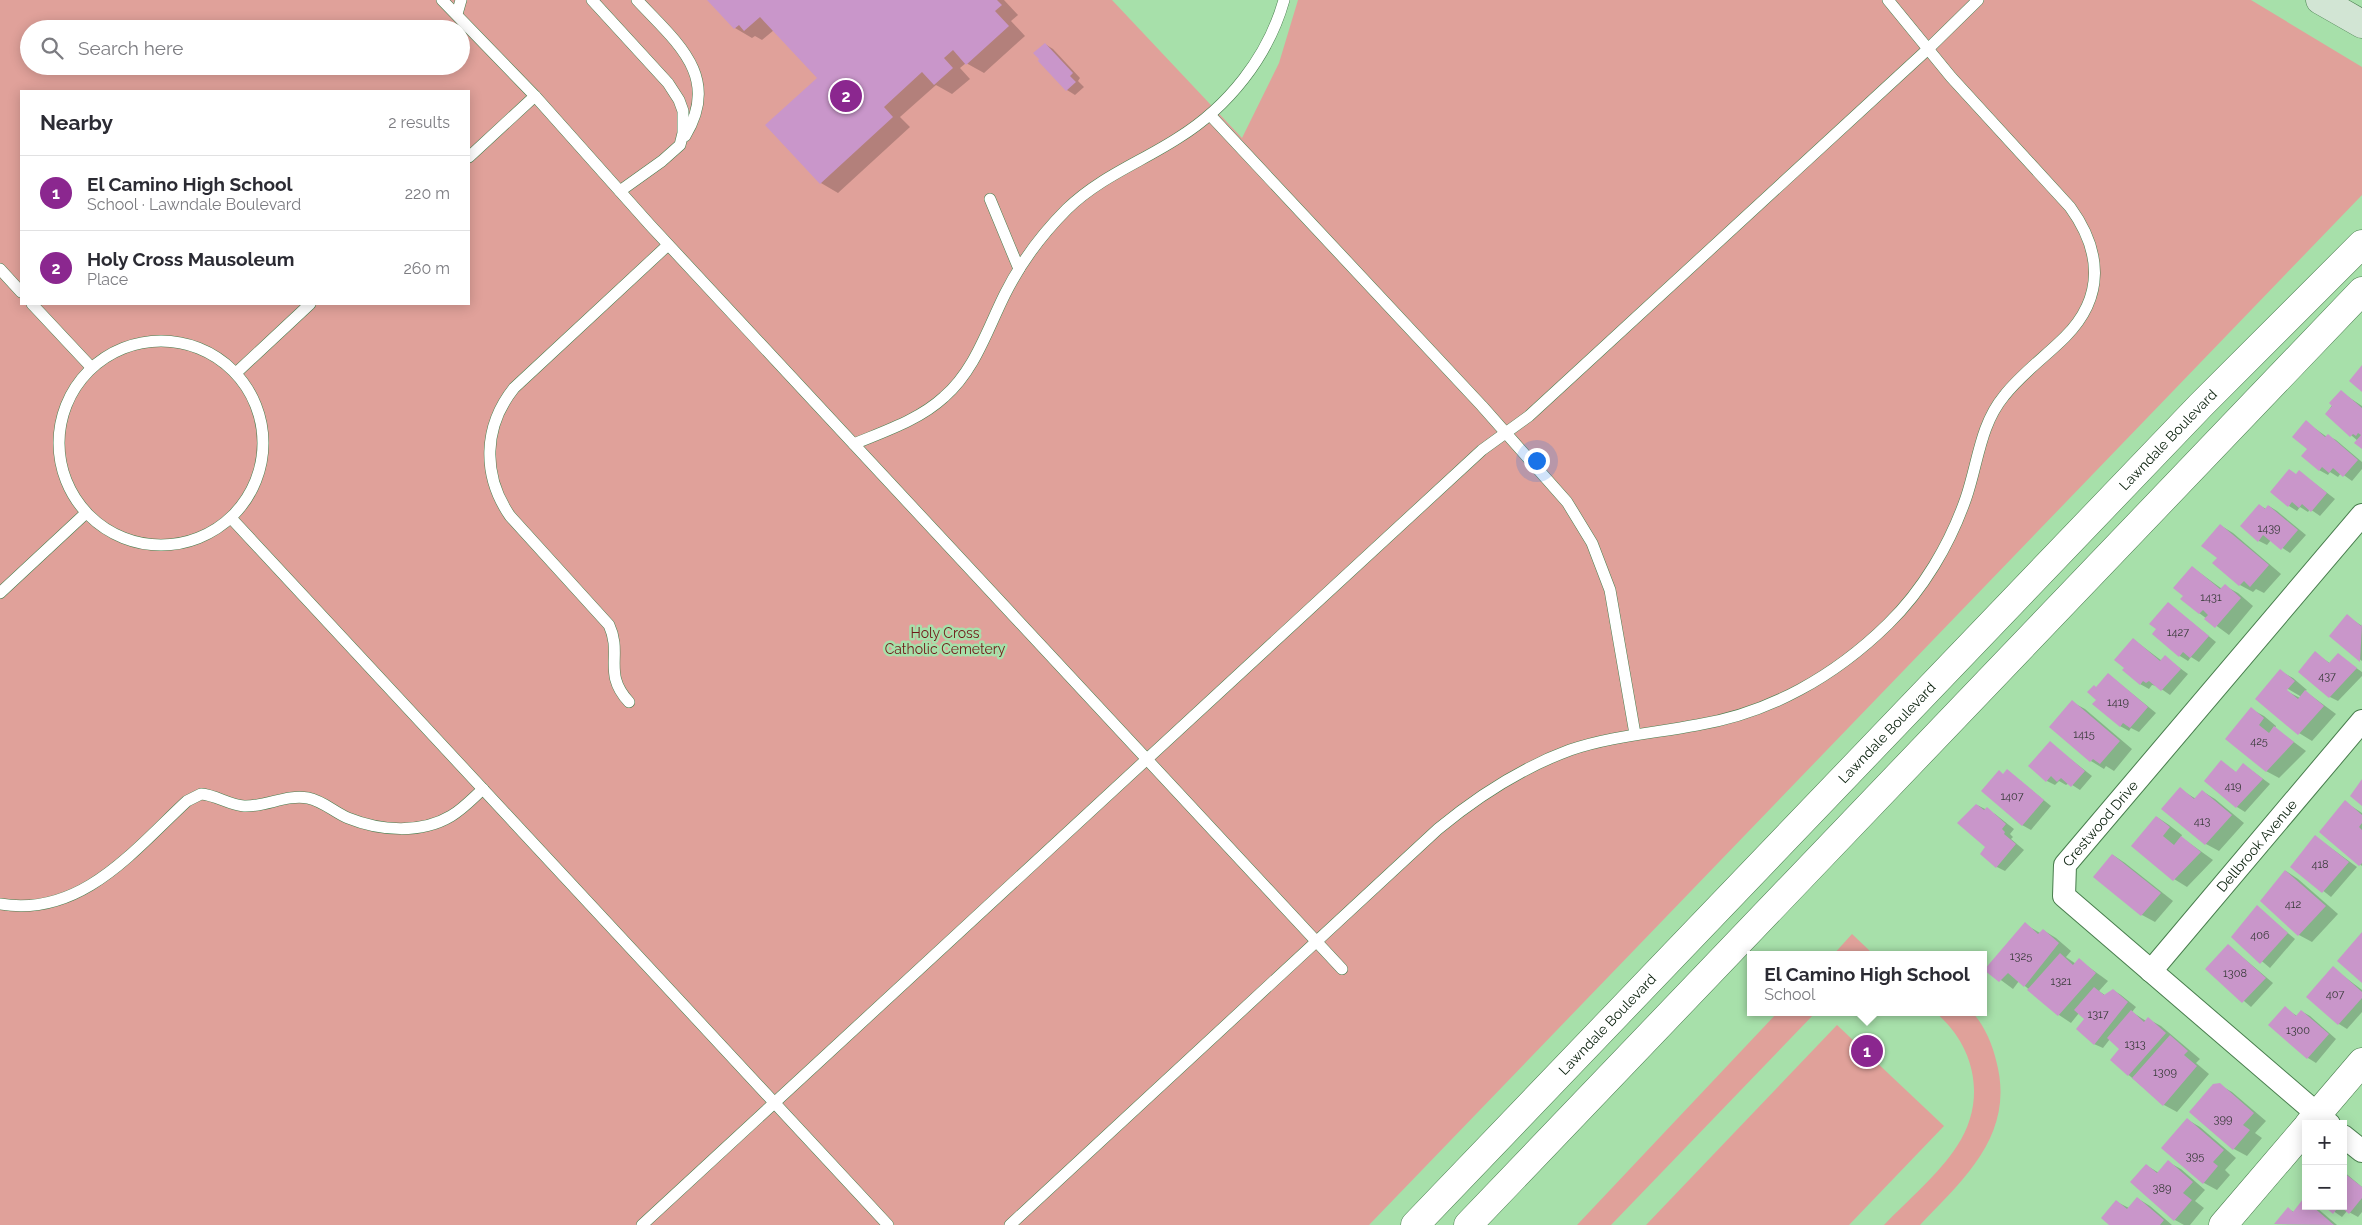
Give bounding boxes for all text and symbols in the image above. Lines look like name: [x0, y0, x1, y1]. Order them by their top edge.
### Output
search box: [20, 20, 470, 75]
icon: search: [38, 34, 66, 62]
text: Search here: [78, 37, 184, 59]
pin: 2: [830, 77, 862, 115]
text: Nearby: [40, 110, 113, 135]
text: 2 results: [388, 113, 450, 132]
text: El Camino High School: [87, 173, 293, 195]
text: 1: [52, 184, 60, 203]
text: 220 m: [405, 184, 450, 203]
text: School · Lawndale Boulevard: [87, 195, 301, 214]
text: Holy Cross Mausoleum: [87, 248, 294, 270]
text: 2: [51, 259, 61, 278]
text: 260 m: [403, 259, 450, 278]
text: Place: [87, 270, 128, 289]
street label: Lawndale Boulevard: [2116, 386, 2220, 493]
your location: [1524, 448, 1550, 474]
house number: 1439: [2257, 522, 2281, 535]
house number: 1431: [2200, 591, 2222, 604]
park label: Holy Cross Catholic Cemetery: [885, 625, 1006, 657]
house number: 1427: [2167, 626, 2189, 639]
house number: 437: [2318, 670, 2336, 683]
street label: Lawndale Boulevard: [1835, 679, 1939, 786]
house number: 1419: [2107, 696, 2129, 709]
house number: 1415: [2073, 728, 2095, 741]
house number: 425: [2250, 735, 2268, 748]
street label: Crestwood Drive: [2059, 777, 2141, 870]
house number: 419: [2224, 780, 2242, 793]
house number: 1407: [2000, 790, 2024, 803]
street label: Dellbrook Avenue: [2213, 796, 2300, 895]
house number: 413: [2194, 815, 2210, 828]
house number: 418: [2311, 858, 2329, 871]
house number: 412: [2285, 898, 2301, 911]
house number: 406: [2250, 929, 2270, 942]
house number: 1325: [2010, 950, 2032, 963]
popup: [1747, 951, 1987, 1016]
text: El Camino High School: [1764, 963, 1970, 985]
house number: 1308: [2223, 967, 2247, 980]
street label: Lawndale Boulevard: [1555, 971, 1659, 1078]
house number: 1321: [2050, 975, 2072, 988]
text: School: [1764, 985, 1815, 1004]
house number: 407: [2326, 988, 2344, 1001]
house number: 1317: [2087, 1008, 2109, 1021]
house number: 1300: [2286, 1024, 2310, 1037]
pin: 1: [1851, 1032, 1883, 1070]
house number: 1313: [2124, 1038, 2146, 1051]
house number: 1309: [2153, 1066, 2177, 1079]
house number: 399: [2214, 1113, 2232, 1126]
map controls: [2302, 1120, 2347, 1210]
button: +: [2302, 1120, 2347, 1165]
house number: 395: [2186, 1150, 2204, 1163]
button: −: [2302, 1165, 2347, 1210]
house number: 389: [2153, 1182, 2171, 1195]

